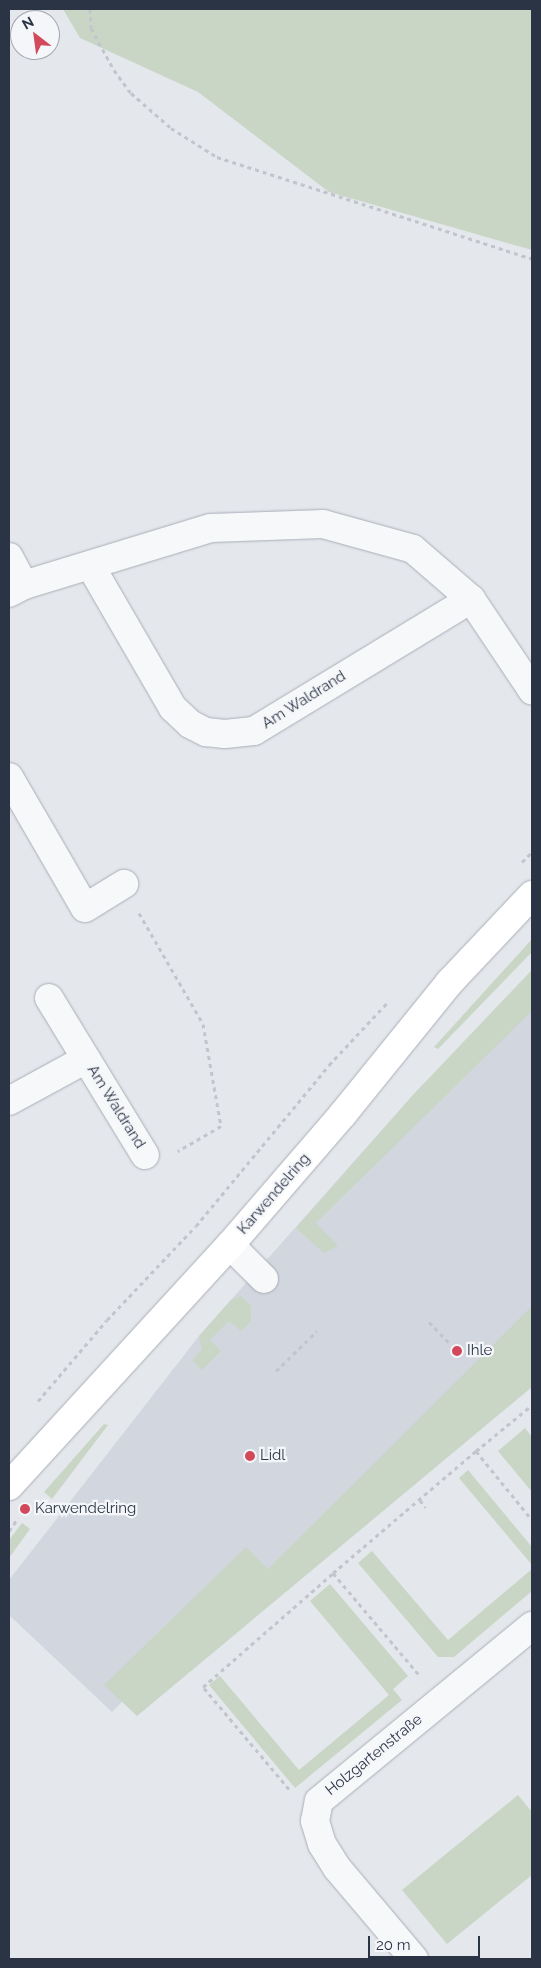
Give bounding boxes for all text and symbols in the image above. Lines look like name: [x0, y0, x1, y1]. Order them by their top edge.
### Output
north arrow: [10, 10, 60, 60]
text: N: [19, 13, 37, 32]
street label: Am Waldrand: [259, 667, 349, 733]
street label: Am Waldrand: [83, 1062, 149, 1152]
street label: Karwendelring: [234, 1150, 314, 1238]
place label: Ihle: [467, 1342, 492, 1360]
marker: Ihle: [451, 1345, 463, 1357]
place label: Lidl: [260, 1447, 285, 1465]
marker: Lidl: [244, 1450, 256, 1462]
place label: Karwendelring: [35, 1500, 136, 1518]
marker: Karwendelring: [19, 1503, 31, 1515]
street label: Holzgartenstraße: [322, 1711, 426, 1799]
scale bar: [371, 1926, 484, 1958]
text: 20 m: [376, 1936, 411, 1954]

